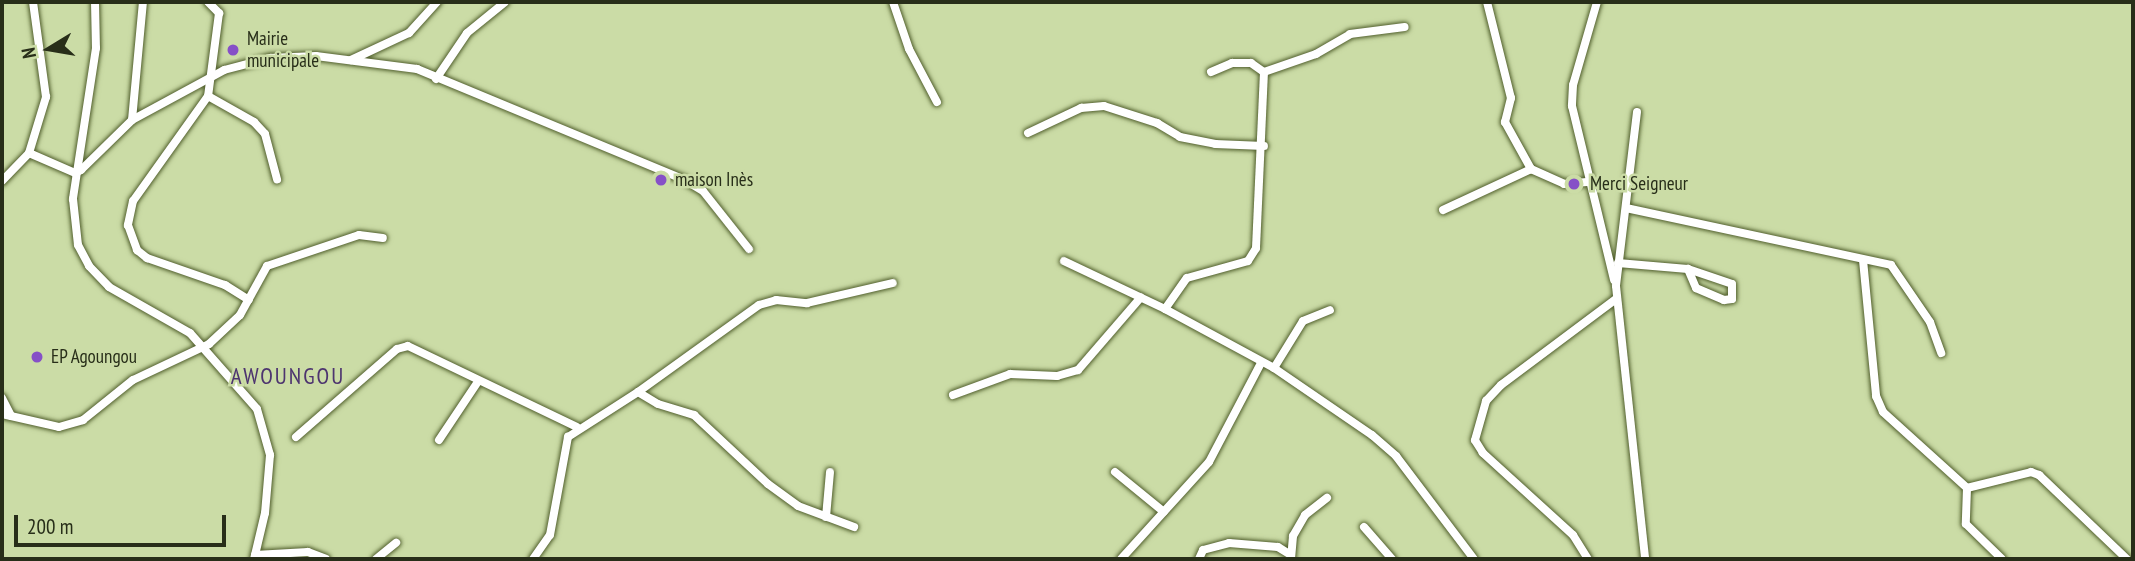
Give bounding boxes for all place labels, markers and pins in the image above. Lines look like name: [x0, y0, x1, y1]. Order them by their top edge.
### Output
place label: Mairie municipale: [247, 28, 319, 72]
marker: Mairie municipale: [225, 42, 241, 58]
place label: maison Inès: [675, 169, 753, 191]
marker: maison Inès: [653, 172, 669, 188]
place label: Merci Seigneur: [1590, 173, 1688, 195]
marker: Merci Seigneur: [1564, 174, 1584, 194]
place label: EP Agoungou: [51, 346, 138, 368]
marker: EP Agoungou: [29, 349, 45, 365]

